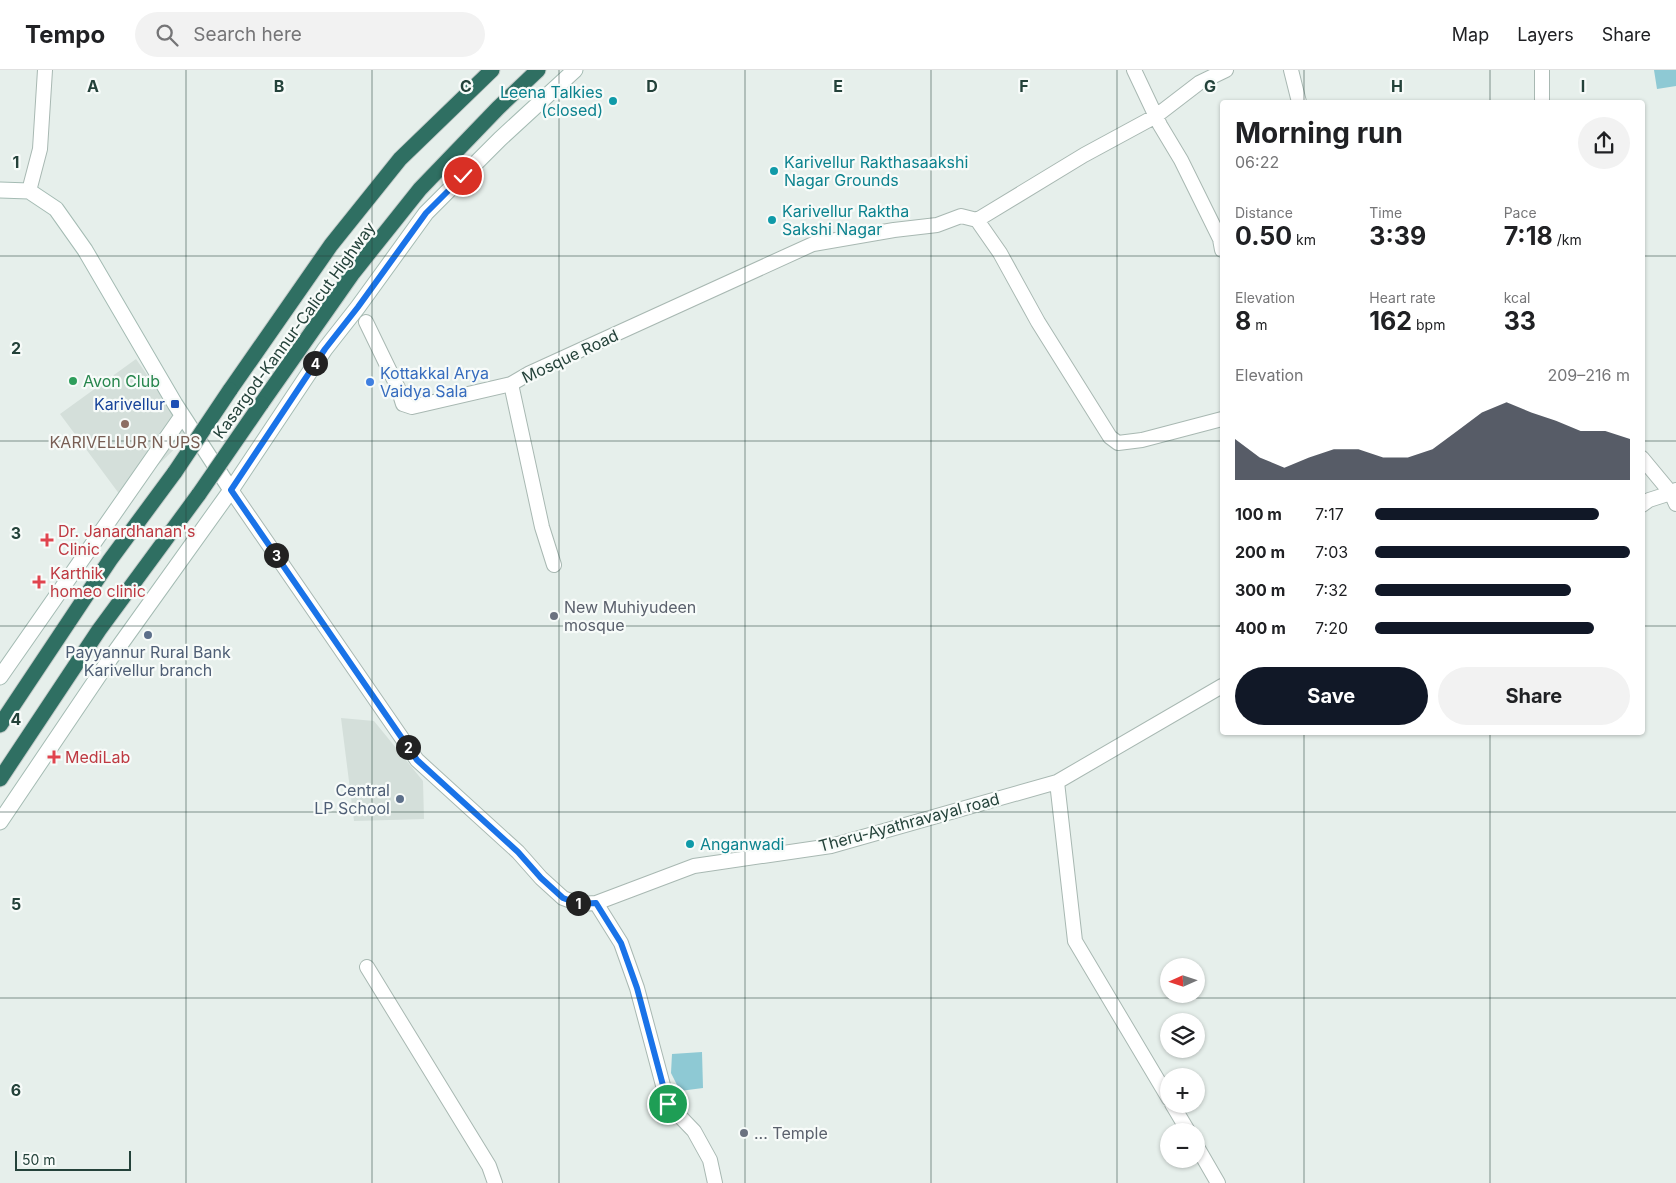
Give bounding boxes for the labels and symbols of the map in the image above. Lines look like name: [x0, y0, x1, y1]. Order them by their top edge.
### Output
text: A: [87, 76, 99, 96]
text: B: [274, 76, 284, 96]
text: C: [460, 76, 472, 96]
text: D: [646, 76, 658, 96]
text: E: [833, 76, 843, 96]
text: F: [1019, 76, 1029, 96]
text: G: [1204, 76, 1216, 96]
text: H: [1391, 76, 1403, 96]
text: I: [1581, 76, 1585, 96]
place label: Leena Talkies (closed): [500, 82, 603, 120]
marker: Leena Talkies (closed): [607, 95, 619, 107]
text: 1: [13, 152, 19, 172]
place label: Karivellur Rakthasaakshi Nagar Grounds: [784, 152, 968, 190]
pin: [442, 155, 484, 197]
marker: Karivellur Rakthasaakshi Nagar Grounds: [768, 165, 780, 177]
place label: Karivellur Raktha Sakshi Nagar: [782, 201, 909, 239]
marker: Karivellur Raktha Sakshi Nagar: [766, 214, 778, 226]
street label: Kasargod-Kannur-Calicut Highway: [209, 218, 379, 442]
street label: Mosque Road: [519, 325, 621, 387]
text: 2: [11, 338, 21, 358]
pin: 4: [302, 350, 328, 376]
place label: Kottakkal Arya Vaidya Sala: [380, 363, 489, 401]
place label: Avon Club: [83, 371, 160, 391]
marker: Avon Club: [67, 375, 79, 387]
marker: Kottakkal Arya Vaidya Sala: [364, 376, 376, 388]
place label: Karivellur: [94, 394, 165, 414]
marker: Karivellur: [169, 398, 181, 410]
marker: KARIVELLUR N UPS: [119, 418, 131, 430]
place label: KARIVELLUR N UPS: [50, 432, 200, 452]
place label: Dr. Janardhanan's Clinic: [58, 521, 195, 559]
text: 3: [11, 523, 21, 543]
marker: Dr. Janardhanan's Clinic: [40, 533, 54, 547]
pin: 3: [264, 542, 288, 568]
place label: Karthik homeo clinic: [50, 563, 146, 601]
marker: Karthik homeo clinic: [32, 575, 46, 589]
place label: New Muhiyudeen mosque: [564, 597, 696, 635]
marker: New Muhiyudeen mosque: [548, 610, 560, 622]
marker: Payyannur Rural Bank Karivellur branch: [142, 629, 154, 641]
place label: Payyannur Rural Bank Karivellur branch: [65, 642, 231, 680]
text: 4: [11, 709, 22, 729]
pin: 2: [396, 734, 420, 760]
place label: MediLab: [65, 747, 130, 767]
marker: MediLab: [47, 750, 61, 764]
place label: Central LP School: [314, 780, 390, 818]
street label: Theru-Ayathravayal road: [816, 788, 1002, 856]
marker: Central LP School: [394, 793, 406, 805]
place label: Anganwadi: [700, 834, 785, 854]
marker: Anganwadi: [684, 838, 696, 850]
pin: 1: [566, 890, 590, 916]
text: 5: [11, 894, 21, 914]
north arrow: [1160, 958, 1205, 1002]
text: 6: [11, 1080, 21, 1100]
pin: [647, 1083, 689, 1125]
place label: ... Temple: [754, 1123, 828, 1143]
marker: ... Temple: [738, 1127, 750, 1139]
scale bar: [15, 1148, 131, 1171]

